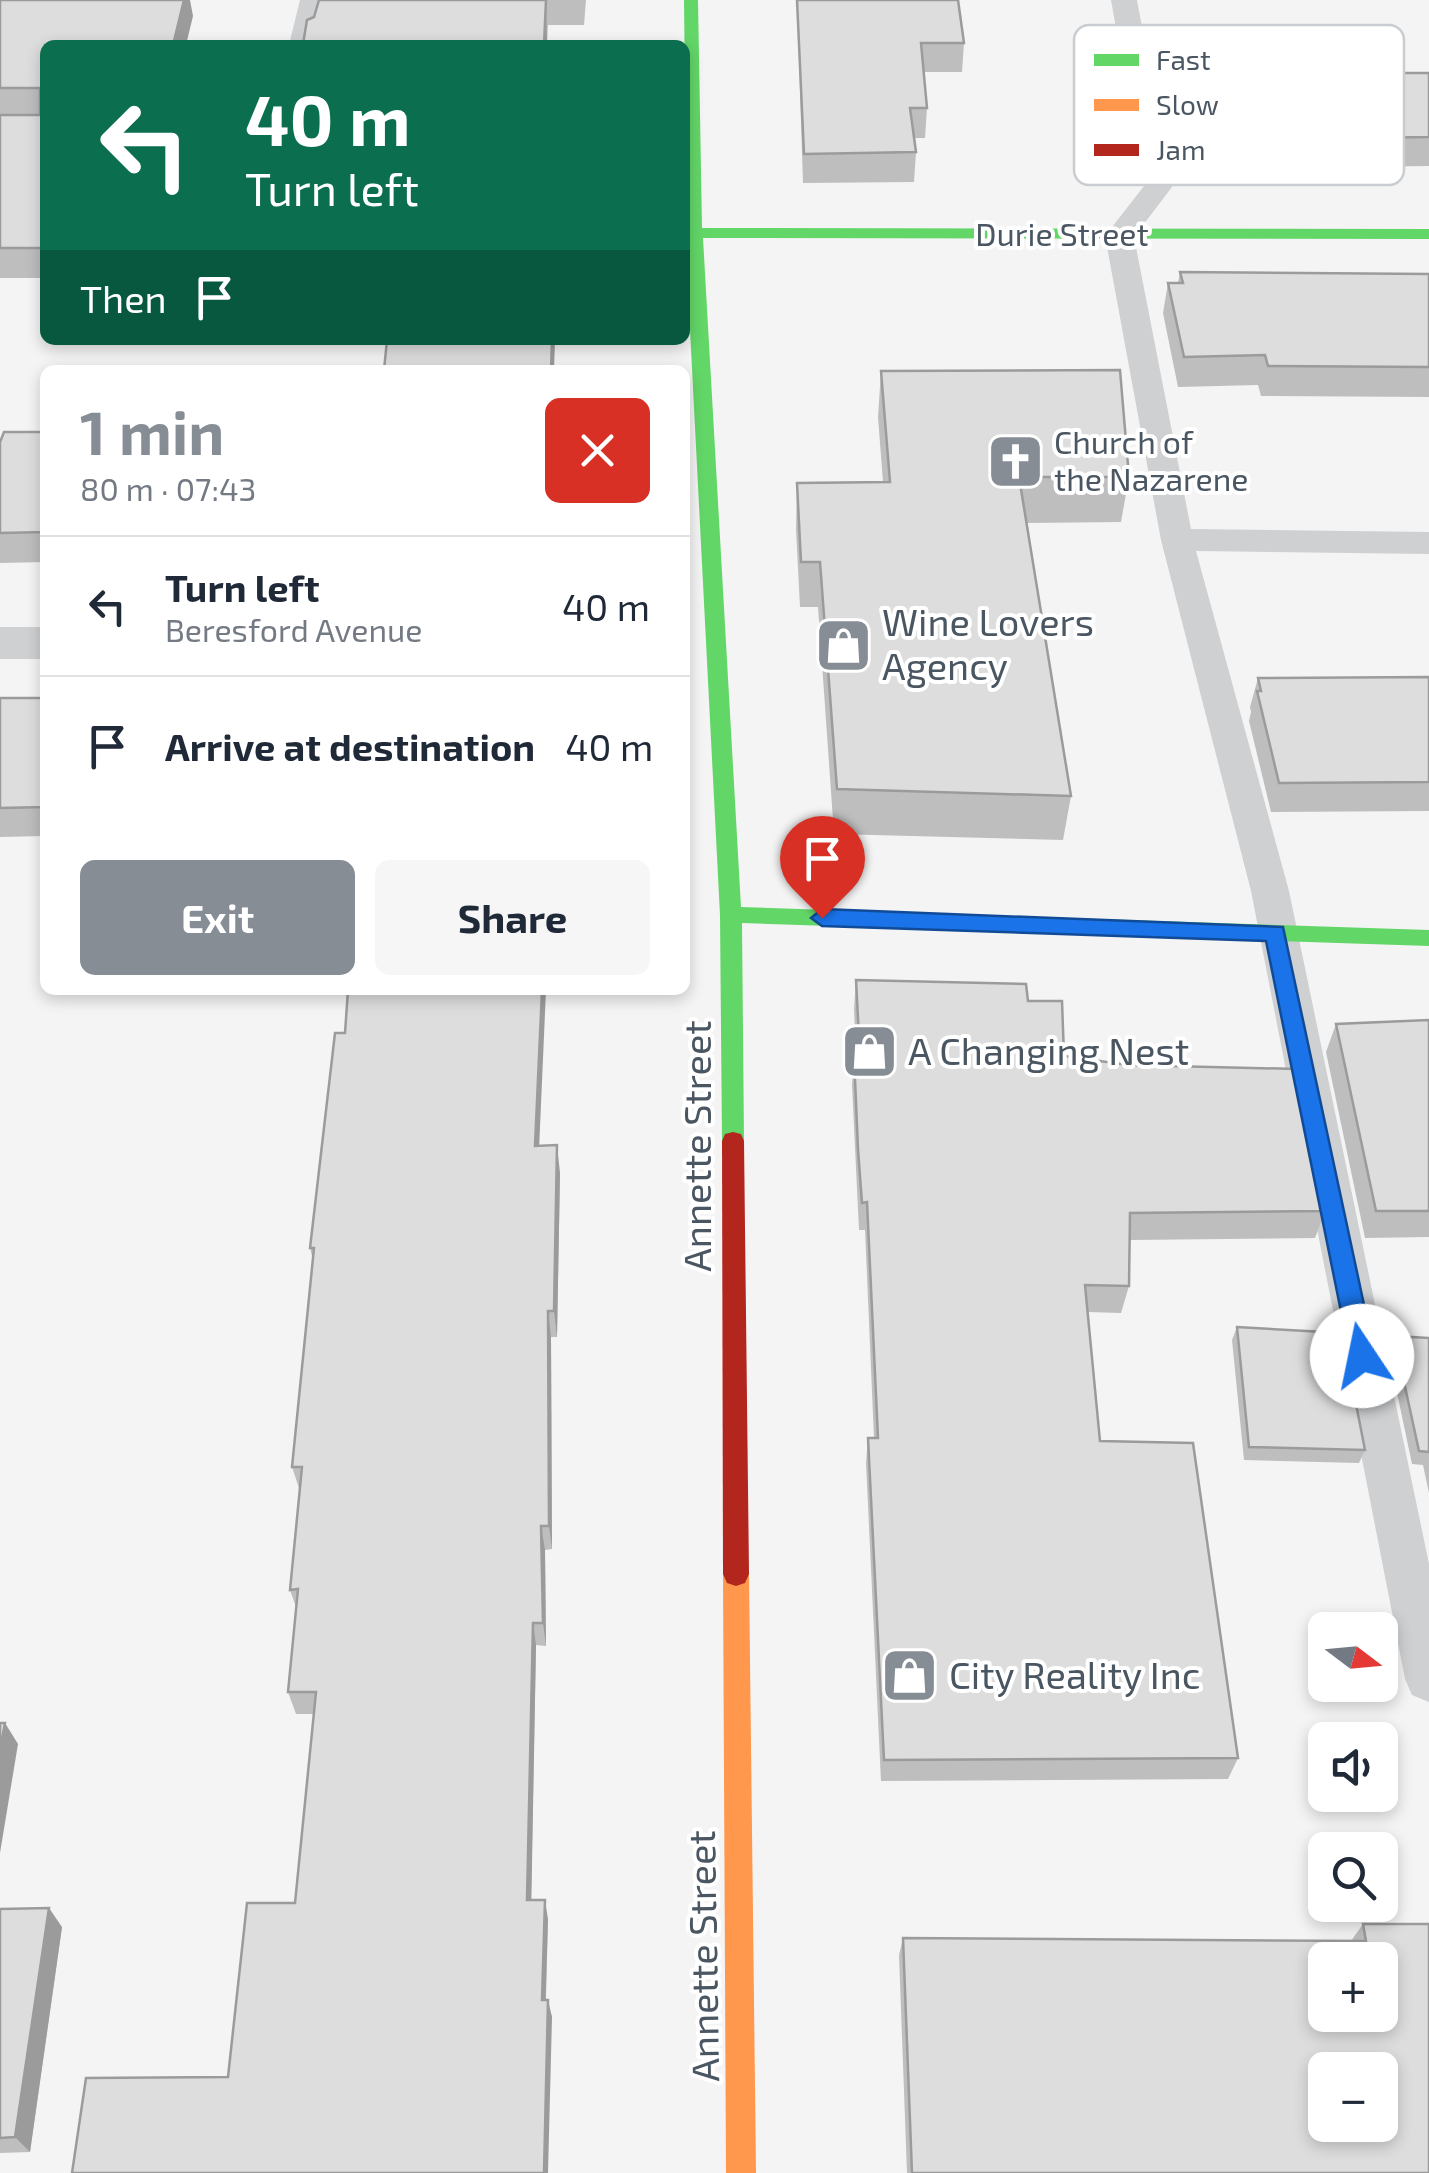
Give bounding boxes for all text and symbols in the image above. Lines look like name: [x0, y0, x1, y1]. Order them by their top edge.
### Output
legend: [1074, 25, 1404, 185]
text: Fast: [1156, 42, 1211, 76]
text: 40 m: [245, 76, 411, 160]
icon: left: [80, 80, 210, 210]
text: Slow: [1156, 87, 1219, 121]
text: Jam: [1156, 132, 1205, 166]
text: Turn left: [245, 161, 419, 215]
street label: Durie Street: [975, 214, 1149, 252]
icon: arrive: [187, 270, 242, 325]
text: Then: [80, 275, 167, 321]
text: 1 min: [80, 395, 224, 467]
button: close: [545, 398, 650, 503]
place label: Church of the Nazarene: [1054, 422, 1249, 497]
church icon: Church of the Nazarene: [985, 431, 1045, 491]
text: 80 m · 07:43: [80, 469, 256, 507]
text: Turn left: [165, 564, 320, 610]
icon: left: [80, 579, 135, 634]
text: 40 m: [562, 583, 650, 629]
place label: Wine Lovers Agency: [882, 598, 1094, 688]
text: Beresford Avenue: [165, 610, 422, 648]
shop icon: Wine Lovers Agency: [813, 615, 873, 675]
icon: arrive: [80, 719, 135, 774]
text: Arrive at destination: [165, 723, 535, 769]
text: 40 m: [565, 723, 653, 769]
pin: [780, 816, 865, 919]
icon: arrive: [795, 831, 850, 886]
button: Exit: [80, 860, 355, 975]
button: Share: [375, 860, 650, 975]
street label: Annette Street: [673, 1020, 719, 1272]
shop icon: A Changing Nest: [839, 1022, 899, 1082]
place label: A Changing Nest: [908, 1027, 1189, 1073]
position arrow: [1310, 1304, 1414, 1408]
north arrow: [1308, 1612, 1398, 1702]
map controls: [1308, 1612, 1398, 2142]
shop icon: City Reality Inc: [880, 1646, 940, 1706]
place label: City Reality Inc: [949, 1651, 1200, 1697]
button: sound: [1308, 1722, 1398, 1812]
street label: Annette Street: [677, 1830, 727, 2082]
button: search: [1308, 1832, 1398, 1922]
button: +: [1308, 1942, 1398, 2032]
button: −: [1308, 2052, 1398, 2142]

